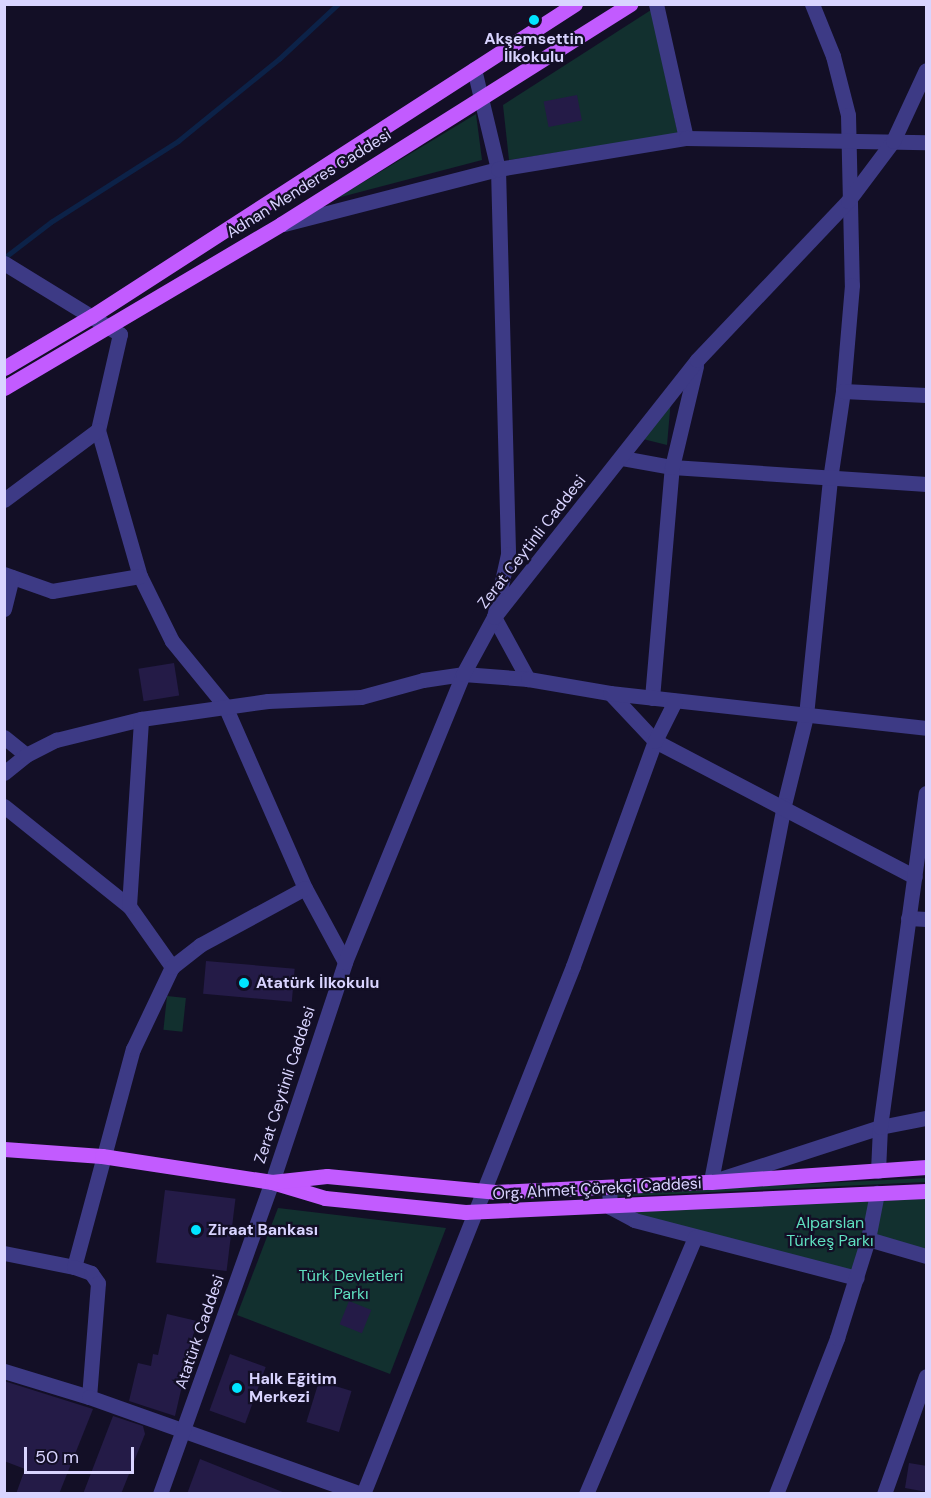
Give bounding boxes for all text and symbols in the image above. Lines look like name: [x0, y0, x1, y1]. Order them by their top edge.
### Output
marker: Akşemsettin İlkokulu: [527, 13, 541, 27]
place label: Akşemsettin İlkokulu: [484, 29, 584, 67]
street label: Adnan Menderes Caddesi: [223, 125, 395, 243]
street label: Zerat Ceytinli Caddesi: [474, 471, 590, 613]
place label: Atatürk İlkokulu: [256, 973, 379, 993]
marker: Atatürk İlkokulu: [237, 976, 251, 990]
street label: Zerat Ceytinli Caddesi: [251, 1004, 319, 1166]
street label: Org. Ahmet Çörekçi Caddesi: [492, 1174, 702, 1204]
park label: Alparslan Türkeş Parkı: [786, 1213, 874, 1251]
place label: Ziraat Bankası: [208, 1220, 318, 1240]
marker: Ziraat Bankası: [189, 1223, 203, 1237]
park label: Türk Devletleri Parkı: [299, 1266, 403, 1304]
street label: Atatürk Caddesi: [171, 1272, 229, 1392]
place label: Halk Eğitim Merkezi: [249, 1369, 337, 1407]
marker: Halk Eğitim Merkezi: [230, 1381, 244, 1395]
scale bar: [27, 1435, 136, 1473]
text: 50 m: [35, 1445, 79, 1469]

